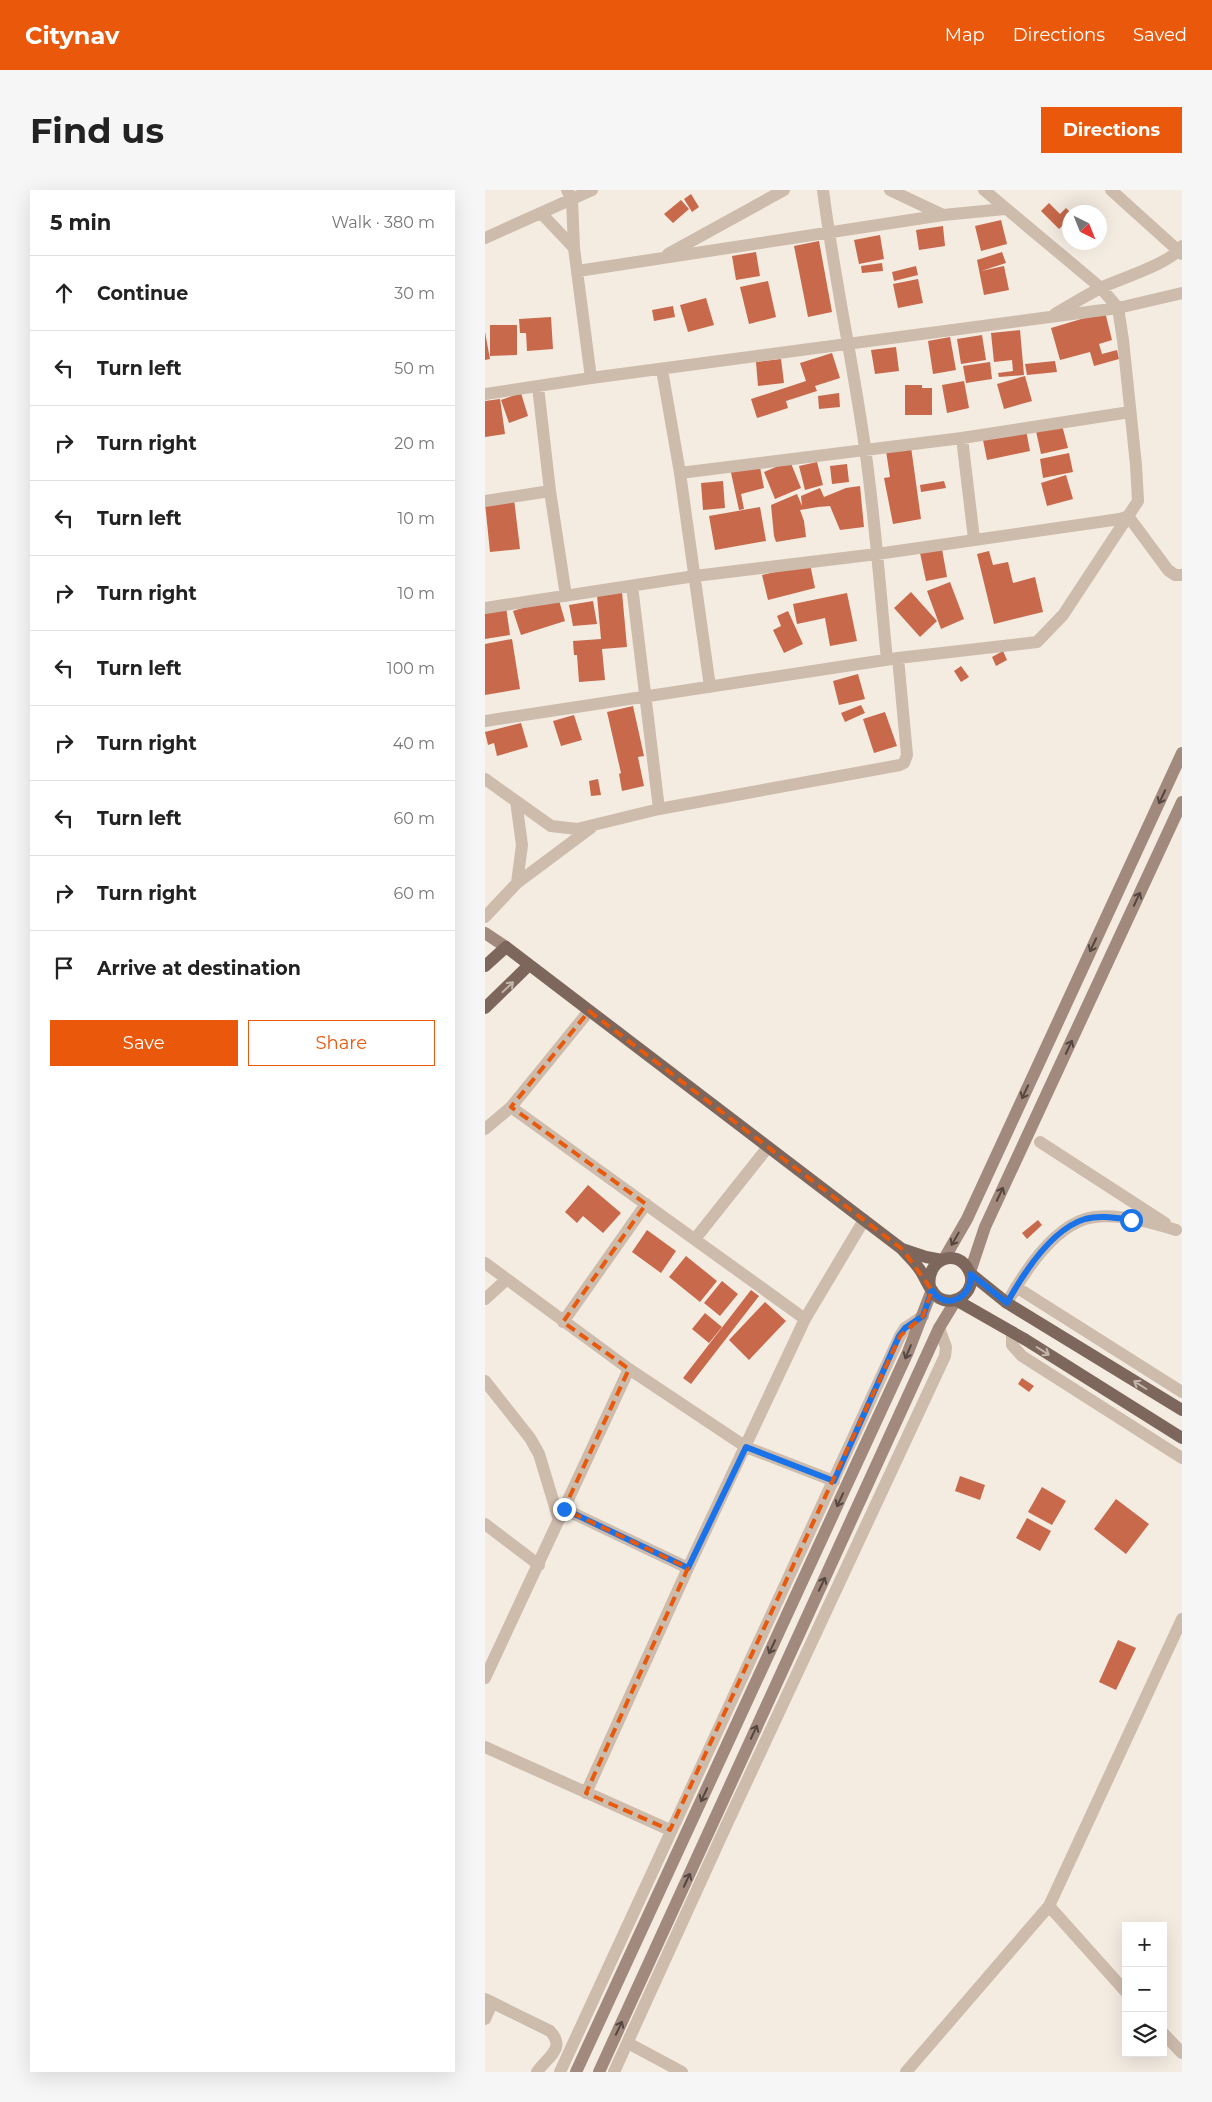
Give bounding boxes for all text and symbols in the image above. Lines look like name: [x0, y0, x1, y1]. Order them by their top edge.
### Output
text: Citynav: [25, 21, 119, 50]
text: Map: [945, 24, 985, 46]
text: Directions: [1013, 24, 1105, 46]
text: Saved: [1133, 24, 1187, 46]
button: Directions: [1041, 107, 1182, 153]
text: Find us: [30, 109, 164, 152]
north arrow: [1062, 205, 1107, 250]
text: 5 min: [50, 210, 111, 235]
text: Walk · 380 m: [331, 213, 435, 232]
icon: ahead: [50, 279, 78, 307]
text: Continue: [97, 282, 188, 305]
text: 30 m: [394, 284, 435, 303]
icon: left: [50, 354, 78, 382]
text: Turn left: [97, 357, 182, 380]
text: 50 m: [394, 359, 435, 378]
icon: right: [50, 429, 78, 457]
text: Turn right: [97, 432, 197, 455]
text: 20 m: [394, 434, 435, 453]
icon: left: [50, 504, 78, 532]
text: Turn left: [97, 507, 182, 530]
text: 10 m: [397, 509, 435, 528]
icon: right: [50, 579, 78, 607]
text: Turn right: [97, 582, 197, 605]
text: 10 m: [397, 584, 435, 603]
icon: left: [50, 654, 78, 682]
text: Turn left: [97, 657, 182, 680]
text: 100 m: [387, 659, 435, 678]
icon: right: [50, 729, 78, 757]
text: Turn right: [97, 732, 197, 755]
text: 40 m: [393, 734, 435, 753]
one-way arrow: [1156, 789, 1166, 804]
icon: left: [50, 804, 78, 832]
text: Turn left: [97, 807, 182, 830]
text: 60 m: [393, 809, 435, 828]
icon: right: [50, 879, 78, 907]
text: Turn right: [97, 882, 197, 905]
text: 60 m: [393, 884, 435, 903]
one-way arrow: [1133, 892, 1142, 907]
one-way arrow: [1088, 937, 1098, 952]
icon: arrive: [50, 954, 78, 982]
text: Arrive at destination: [97, 957, 301, 980]
one-way arrow: [501, 981, 514, 993]
button: Save: [50, 1020, 238, 1066]
button: Share: [248, 1020, 435, 1066]
one-way arrow: [1064, 1040, 1074, 1055]
one-way arrow: [1020, 1085, 1030, 1100]
one-way arrow: [996, 1187, 1006, 1202]
route start: [1120, 1209, 1143, 1232]
one-way arrow: [950, 1231, 960, 1246]
one-way arrow: [902, 1344, 912, 1359]
one-way arrow: [1036, 1345, 1050, 1356]
one-way arrow: [1134, 1379, 1148, 1389]
one-way arrow: [835, 1492, 844, 1507]
route end: [553, 1498, 576, 1521]
one-way arrow: [817, 1577, 827, 1592]
one-way arrow: [767, 1639, 776, 1654]
one-way arrow: [750, 1725, 759, 1740]
one-way arrow: [699, 1787, 708, 1802]
one-way arrow: [682, 1873, 692, 1888]
map controls: [1122, 1922, 1167, 2057]
button: +: [1122, 1922, 1167, 1967]
button: −: [1122, 1967, 1167, 2012]
button: layers: [1122, 2012, 1167, 2057]
one-way arrow: [615, 2021, 624, 2036]

